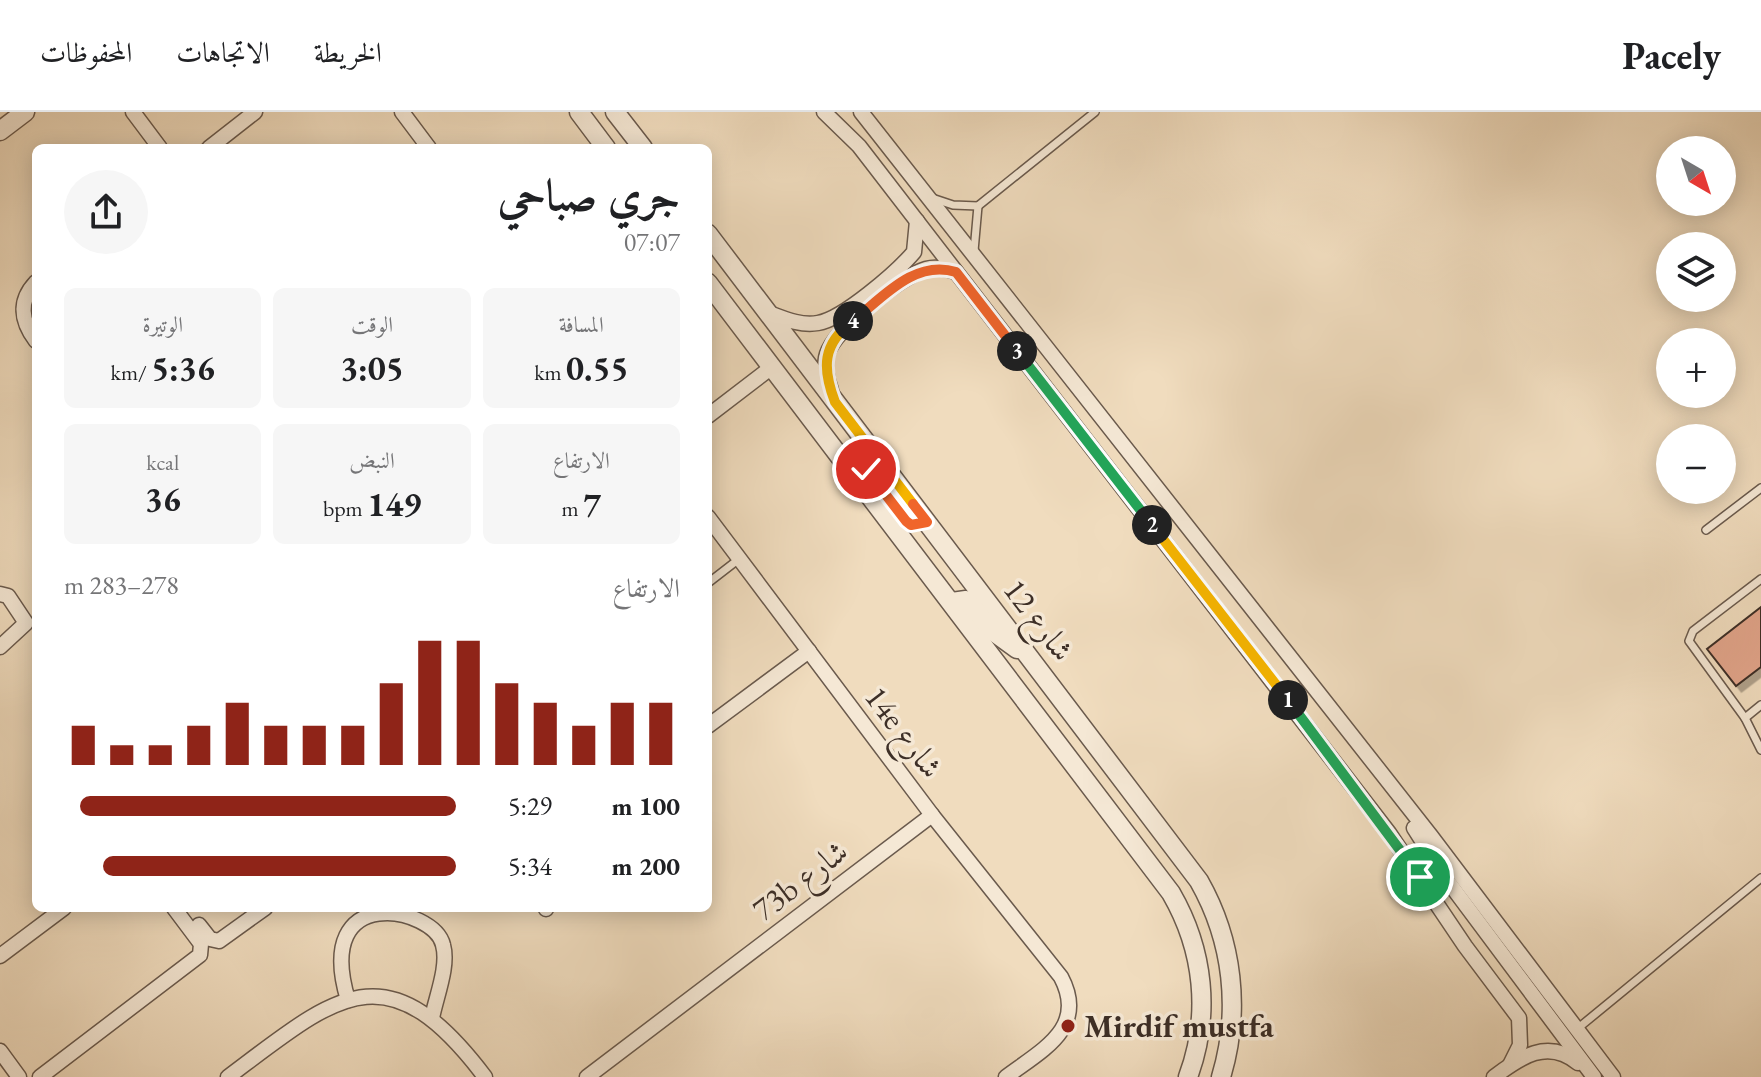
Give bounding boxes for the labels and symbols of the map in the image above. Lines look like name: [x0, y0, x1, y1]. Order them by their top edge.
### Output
north arrow: [1656, 136, 1736, 216]
pin: 4: [833, 301, 873, 341]
pin: 3: [997, 331, 1037, 371]
pin: [832, 435, 900, 503]
pin: 2: [1132, 505, 1172, 545]
street label: شارع 12: [990, 570, 1084, 673]
street label: 14e شارع: [851, 677, 952, 790]
pin: 1: [1268, 680, 1308, 720]
street label: 73b شارع: [744, 830, 860, 934]
pin: [1386, 843, 1454, 911]
place label: Mirdif mustfa: [1084, 1005, 1275, 1047]
marker: Mirdif mustfa: [1059, 1017, 1077, 1035]

